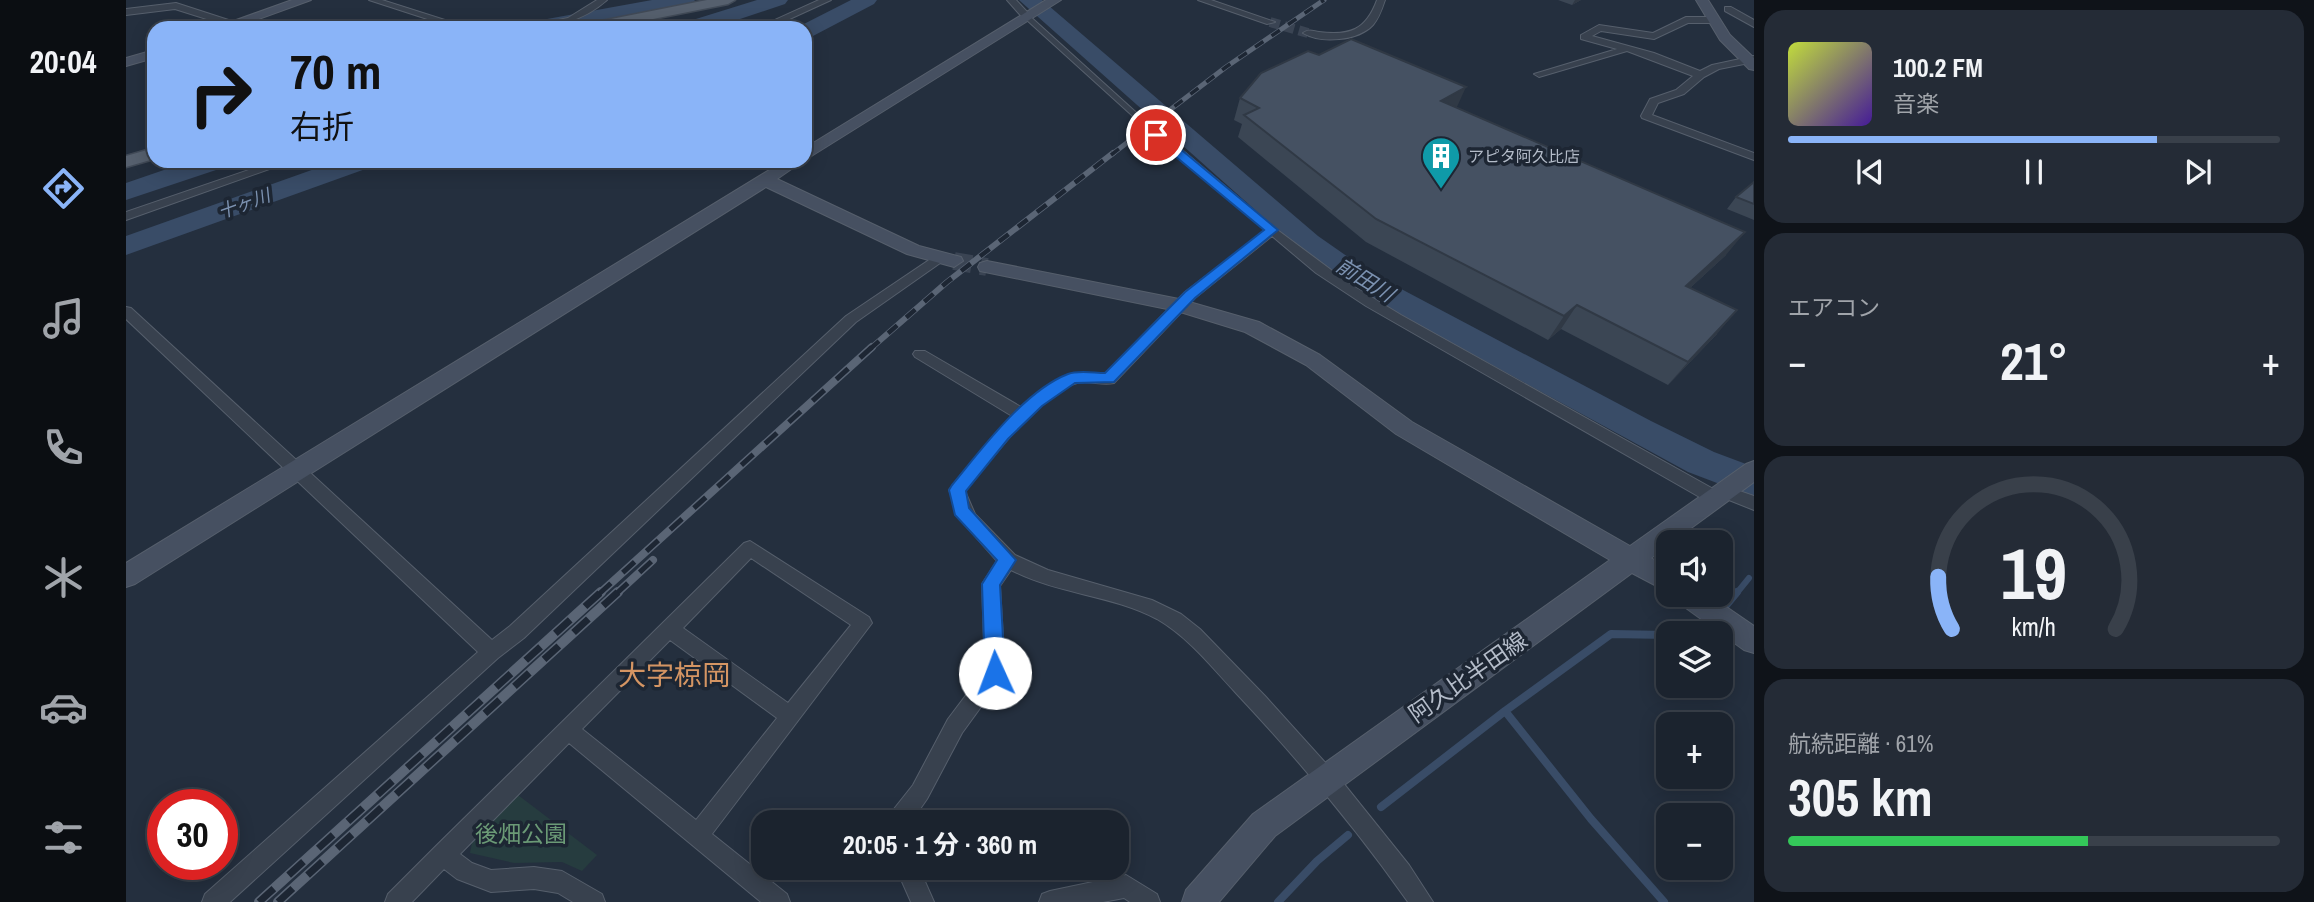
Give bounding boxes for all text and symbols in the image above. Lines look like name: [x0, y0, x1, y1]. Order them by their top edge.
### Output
text: 70 m: [290, 38, 382, 104]
text: 20:04: [29, 40, 97, 83]
icon: right: [175, 49, 266, 140]
text: 100.2 FM: [1893, 50, 1983, 85]
text: 音楽: [1893, 88, 1939, 119]
text: 右折: [290, 105, 354, 148]
pin: [1126, 105, 1186, 165]
icon: arrive: [1137, 116, 1175, 154]
building icon: アピタ阿久比店: [1420, 135, 1462, 190]
place label: アピタ阿久比店: [1468, 145, 1580, 167]
icon: previous: [1851, 153, 1889, 191]
icon: pause: [2015, 153, 2053, 191]
icon: next: [2179, 153, 2217, 191]
icon: directions: [39, 164, 88, 213]
water label: 十ヶ川: [214, 182, 275, 225]
water label: 前田川: [1331, 251, 1401, 310]
text: エアコン: [1788, 292, 1880, 323]
icon: music: [39, 294, 88, 343]
text: 21°: [2000, 326, 2068, 396]
text: −: [1788, 336, 1806, 387]
text: +: [2262, 336, 2280, 387]
icon: phone: [39, 423, 88, 472]
text: 19: [2001, 524, 2067, 622]
map controls: [1656, 530, 1733, 880]
button: sound: [1656, 530, 1733, 607]
icon: climate: [39, 553, 88, 602]
text: km/h: [2012, 609, 2056, 643]
button: layers: [1656, 621, 1733, 698]
street label: 阿久比半田線: [1402, 624, 1533, 729]
position arrow: [958, 636, 1032, 710]
district label: 大字椋岡: [618, 656, 730, 694]
icon: car: [39, 683, 88, 732]
button: +: [1656, 712, 1733, 789]
text: 航続距離 · 61%: [1788, 728, 1933, 759]
text: 305 km: [1788, 762, 1933, 832]
speed limit sign: 30: [147, 789, 238, 880]
button: −: [1656, 803, 1733, 880]
icon: filters: [39, 813, 88, 862]
park label: 後畑公園: [475, 818, 567, 849]
text: 20:05 · 1 分 · 360 m: [843, 827, 1037, 862]

